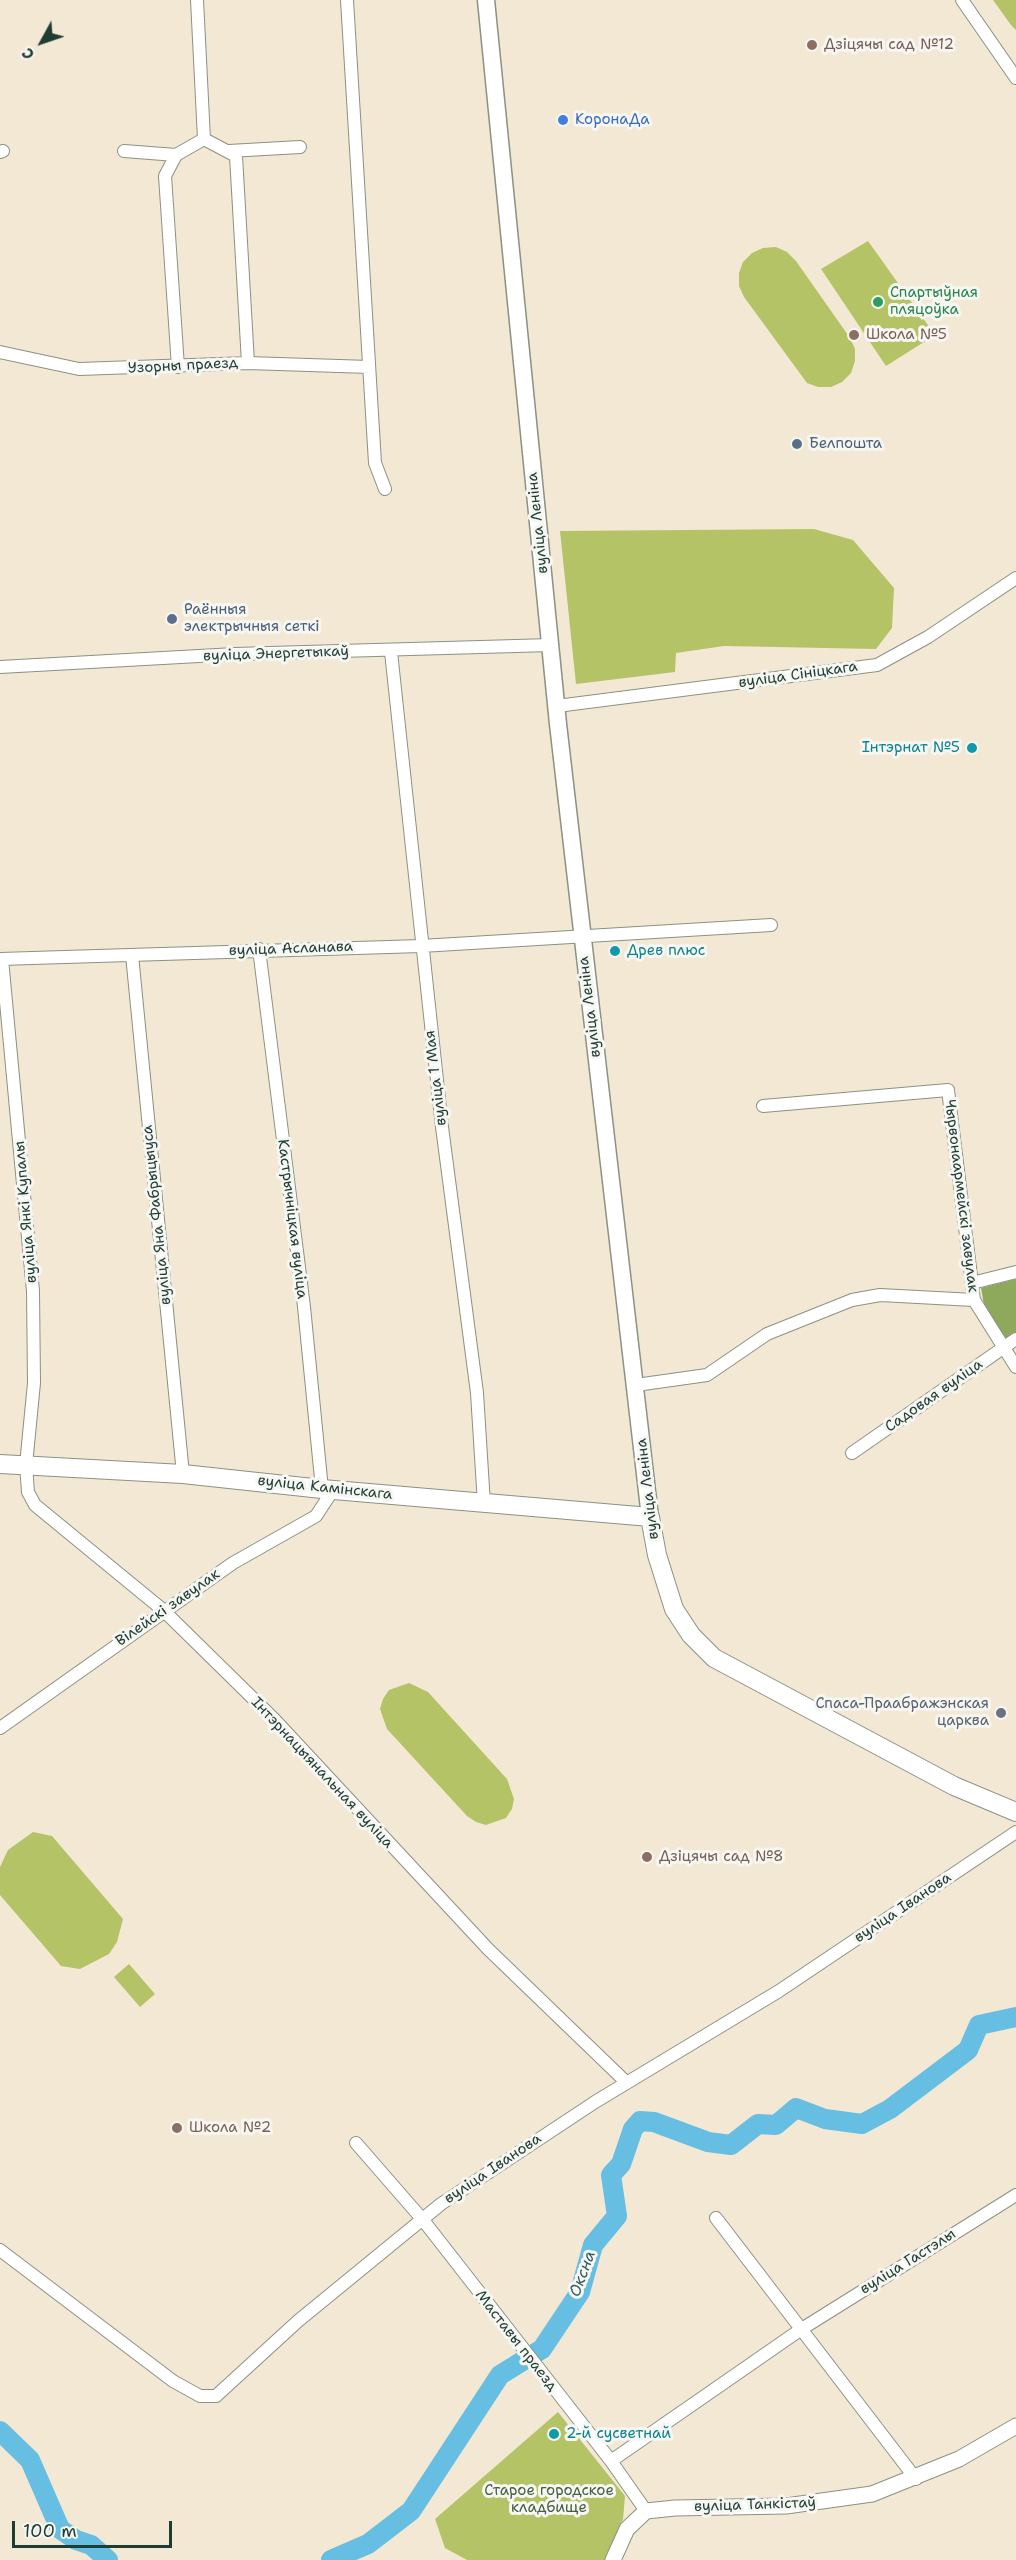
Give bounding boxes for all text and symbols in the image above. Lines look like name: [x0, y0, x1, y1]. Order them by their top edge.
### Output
north arrow: [12, 12, 72, 72]
place label: Дзіцячы сад №12: [824, 36, 954, 54]
marker: Дзіцячы сад №12: [805, 38, 819, 52]
text: С: [17, 43, 39, 64]
place label: КоронаДа: [575, 111, 649, 129]
marker: КоронаДа: [556, 113, 570, 127]
place label: Спартыўная пляцоўка: [890, 284, 978, 319]
marker: Спартыўная пляцоўка: [871, 295, 885, 309]
place label: Школа №5: [866, 326, 947, 344]
marker: Школа №5: [847, 328, 861, 342]
street label: Узорны праезд: [127, 354, 239, 378]
place label: Белпошта: [809, 435, 882, 453]
marker: Белпошта: [790, 437, 804, 451]
street label: вуліца Леніна: [524, 471, 552, 575]
place label: Раённыя электрычныя сеткі: [184, 601, 319, 636]
marker: Раённыя электрычныя сеткі: [165, 612, 179, 626]
street label: вуліца Энергетыкаў: [203, 642, 349, 666]
street label: вуліца Сініцкага: [737, 658, 859, 692]
place label: Інтэрнат №5: [862, 739, 960, 757]
marker: Інтэрнат №5: [965, 741, 979, 755]
street label: вуліца Асланава: [229, 938, 353, 960]
place label: Древ плюс: [627, 942, 705, 960]
marker: Древ плюс: [608, 944, 622, 958]
street label: вуліца Леніна: [575, 955, 605, 1059]
street label: вуліца 1 Мая: [421, 1029, 451, 1127]
street label: Чырвонаармейскі завулак: [940, 1098, 982, 1294]
street label: вуліца Яна Фабрыцыуса: [139, 1124, 175, 1306]
street label: Кастрычніцкая вуліца: [273, 1138, 311, 1300]
street label: вуліца Янкі Купалы: [11, 1140, 41, 1284]
street label: Садовая вуліца: [882, 1356, 986, 1436]
street label: вуліца Леніна: [633, 1437, 663, 1541]
street label: вуліца Камінскага: [257, 1472, 393, 1504]
street label: Вілейскі завулак: [113, 1565, 223, 1651]
street label: Інтэрнацыянальная вуліца: [247, 1694, 397, 1852]
place label: Спаса-Праабражэнская царква: [815, 1695, 989, 1730]
marker: Спаса-Праабражэнская царква: [994, 1706, 1008, 1720]
place label: Дзіцячы сад №8: [659, 1848, 784, 1866]
marker: Дзіцячы сад №8: [640, 1850, 654, 1864]
street label: вуліца Іванова: [851, 1869, 955, 1947]
place label: Школа №2: [189, 2119, 271, 2137]
marker: Школа №2: [170, 2121, 184, 2135]
street label: вуліца Іванова: [441, 2130, 545, 2208]
street label: вуліца Гастэлы: [857, 2225, 959, 2299]
water label: Оксна: [566, 2248, 600, 2300]
street label: Маставы праезд: [471, 2287, 561, 2395]
place label: 2-й сусветнай: [566, 2425, 671, 2443]
marker: 2-й сусветнай: [547, 2427, 561, 2441]
park label: Старое городское кладбище: [484, 2482, 614, 2517]
street label: вуліца Танкістаў: [694, 2494, 816, 2516]
scale bar: [15, 2509, 176, 2547]
text: 100 m: [23, 2519, 77, 2543]

